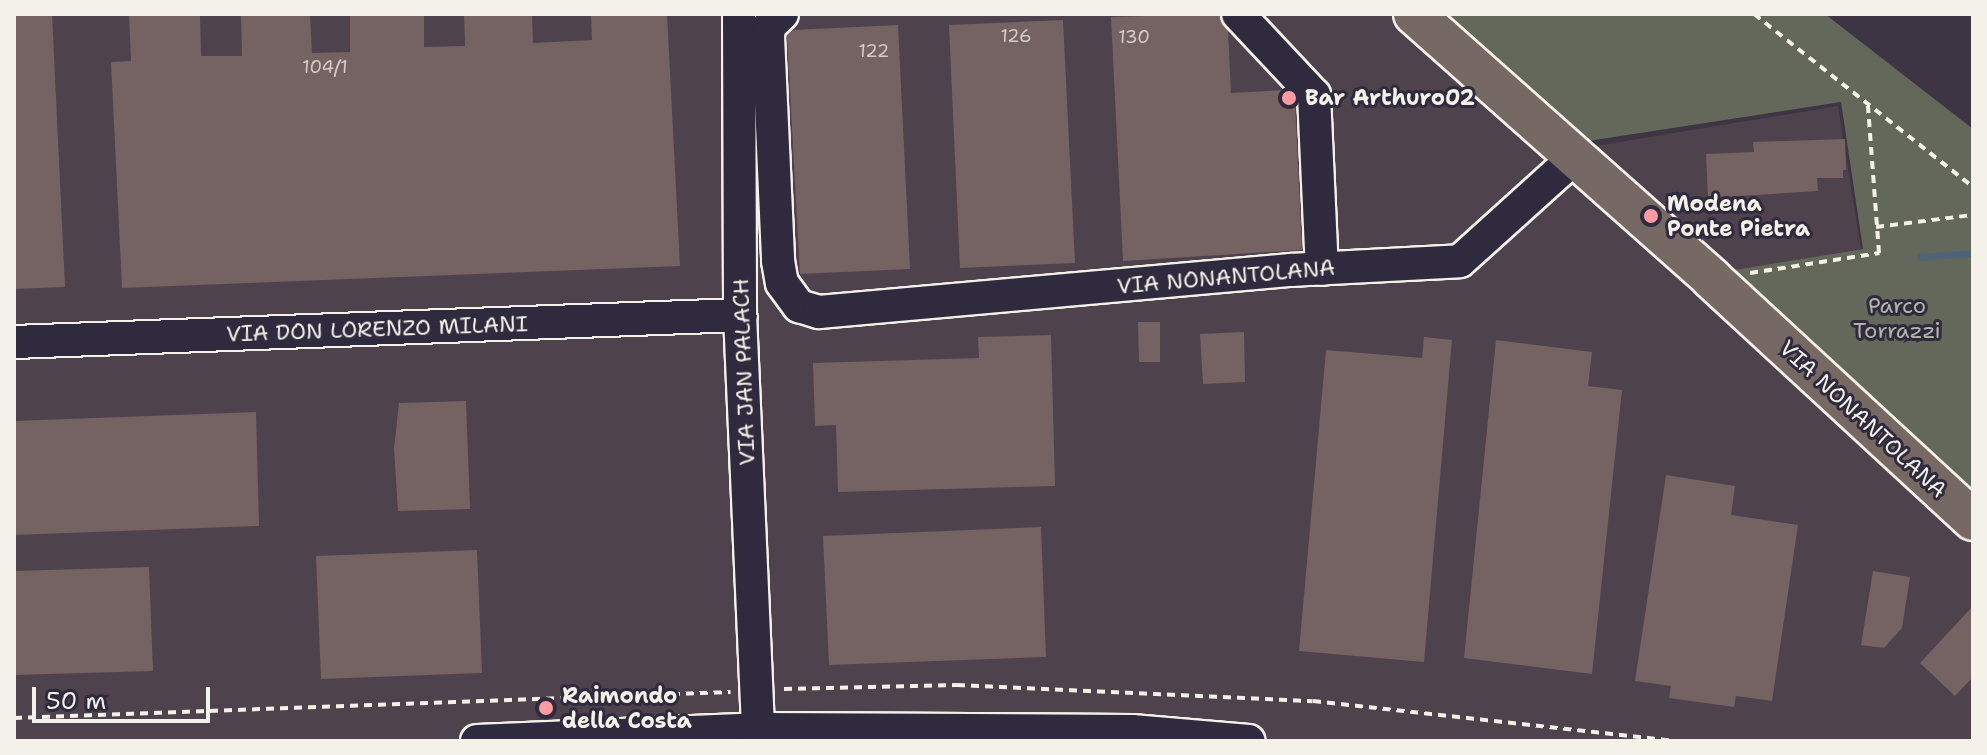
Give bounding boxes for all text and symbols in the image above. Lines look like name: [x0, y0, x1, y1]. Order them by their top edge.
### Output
house number: 126: [1000, 25, 1032, 47]
house number: 130: [1118, 26, 1150, 48]
house number: 122: [859, 40, 889, 62]
house number: 104/1: [302, 56, 348, 78]
place label: Bar Arthuro02: [1305, 85, 1475, 111]
marker: Bar Arthuro02: [1280, 89, 1298, 107]
place label: Modena Ponte Pietra: [1667, 190, 1810, 242]
marker: Modena Ponte Pietra: [1642, 207, 1660, 225]
street label: VIA NONANTOLANA: [1116, 254, 1336, 300]
street label: VIA JAN PALACH: [728, 278, 760, 466]
park label: Parco Torrazzi: [1853, 292, 1941, 344]
street label: VIA DON LORENZO MILANI: [226, 311, 528, 347]
street label: VIA NONANTOLANA: [1774, 335, 1952, 503]
scale bar: [36, 671, 214, 721]
place label: Raimondo della Costa: [562, 682, 692, 734]
text: 50 m: [46, 685, 106, 717]
marker: Raimondo della Costa: [537, 699, 555, 717]

